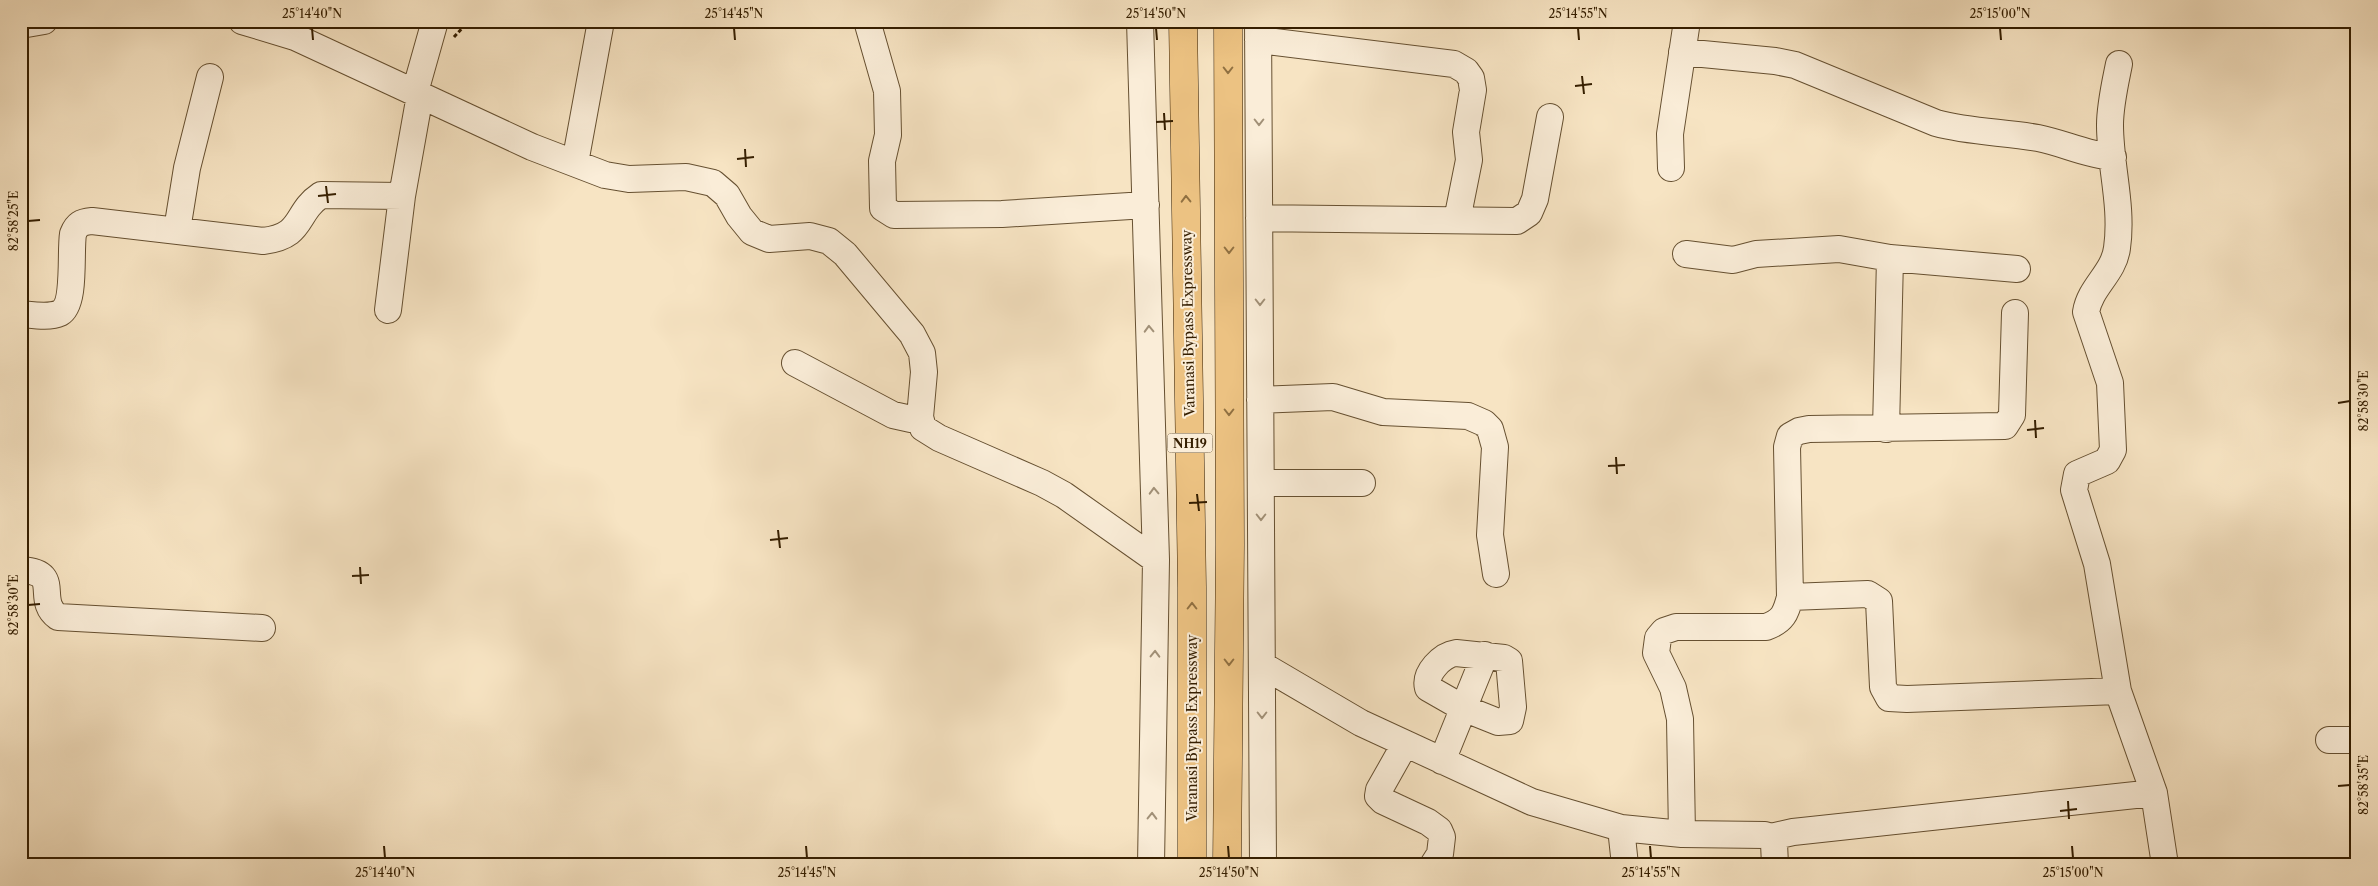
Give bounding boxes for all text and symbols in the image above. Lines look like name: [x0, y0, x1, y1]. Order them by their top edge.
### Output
text: 25°14'40"N: [282, 6, 342, 21]
text: 25°14'45"N: [704, 6, 764, 21]
text: 25°14'50"N: [1126, 6, 1186, 21]
text: 25°14'55"N: [1548, 6, 1608, 21]
text: 25°15'00"N: [1969, 6, 2031, 21]
one-way arrow: [1223, 66, 1233, 74]
one-way arrow: [1254, 119, 1264, 127]
text: 82°58'25"E: [6, 191, 21, 251]
one-way arrow: [1181, 194, 1191, 202]
street label: Varanasi Bypass Expressway: [1177, 229, 1199, 418]
one-way arrow: [1224, 246, 1234, 254]
one-way arrow: [1255, 299, 1265, 307]
one-way arrow: [1144, 324, 1154, 332]
text: 82°58'30"E: [2356, 370, 2371, 432]
one-way arrow: [1224, 409, 1234, 417]
road number: NH19: [1168, 433, 1212, 452]
one-way arrow: [1149, 487, 1159, 494]
one-way arrow: [1256, 514, 1266, 522]
text: 82°58'30"E: [6, 574, 21, 636]
one-way arrow: [1187, 602, 1197, 610]
street label: Varanasi Bypass Expressway: [1183, 634, 1201, 823]
one-way arrow: [1149, 649, 1160, 657]
one-way arrow: [1224, 659, 1234, 667]
one-way arrow: [1257, 712, 1267, 719]
text: 82°58'35"E: [2356, 755, 2371, 815]
one-way arrow: [1147, 812, 1157, 820]
text: 25°14'40"N: [355, 865, 415, 880]
text: 25°14'45"N: [777, 865, 837, 880]
text: 25°14'50"N: [1199, 865, 1259, 880]
text: 25°14'55"N: [1621, 865, 1681, 880]
text: 25°15'00"N: [2042, 865, 2104, 880]

